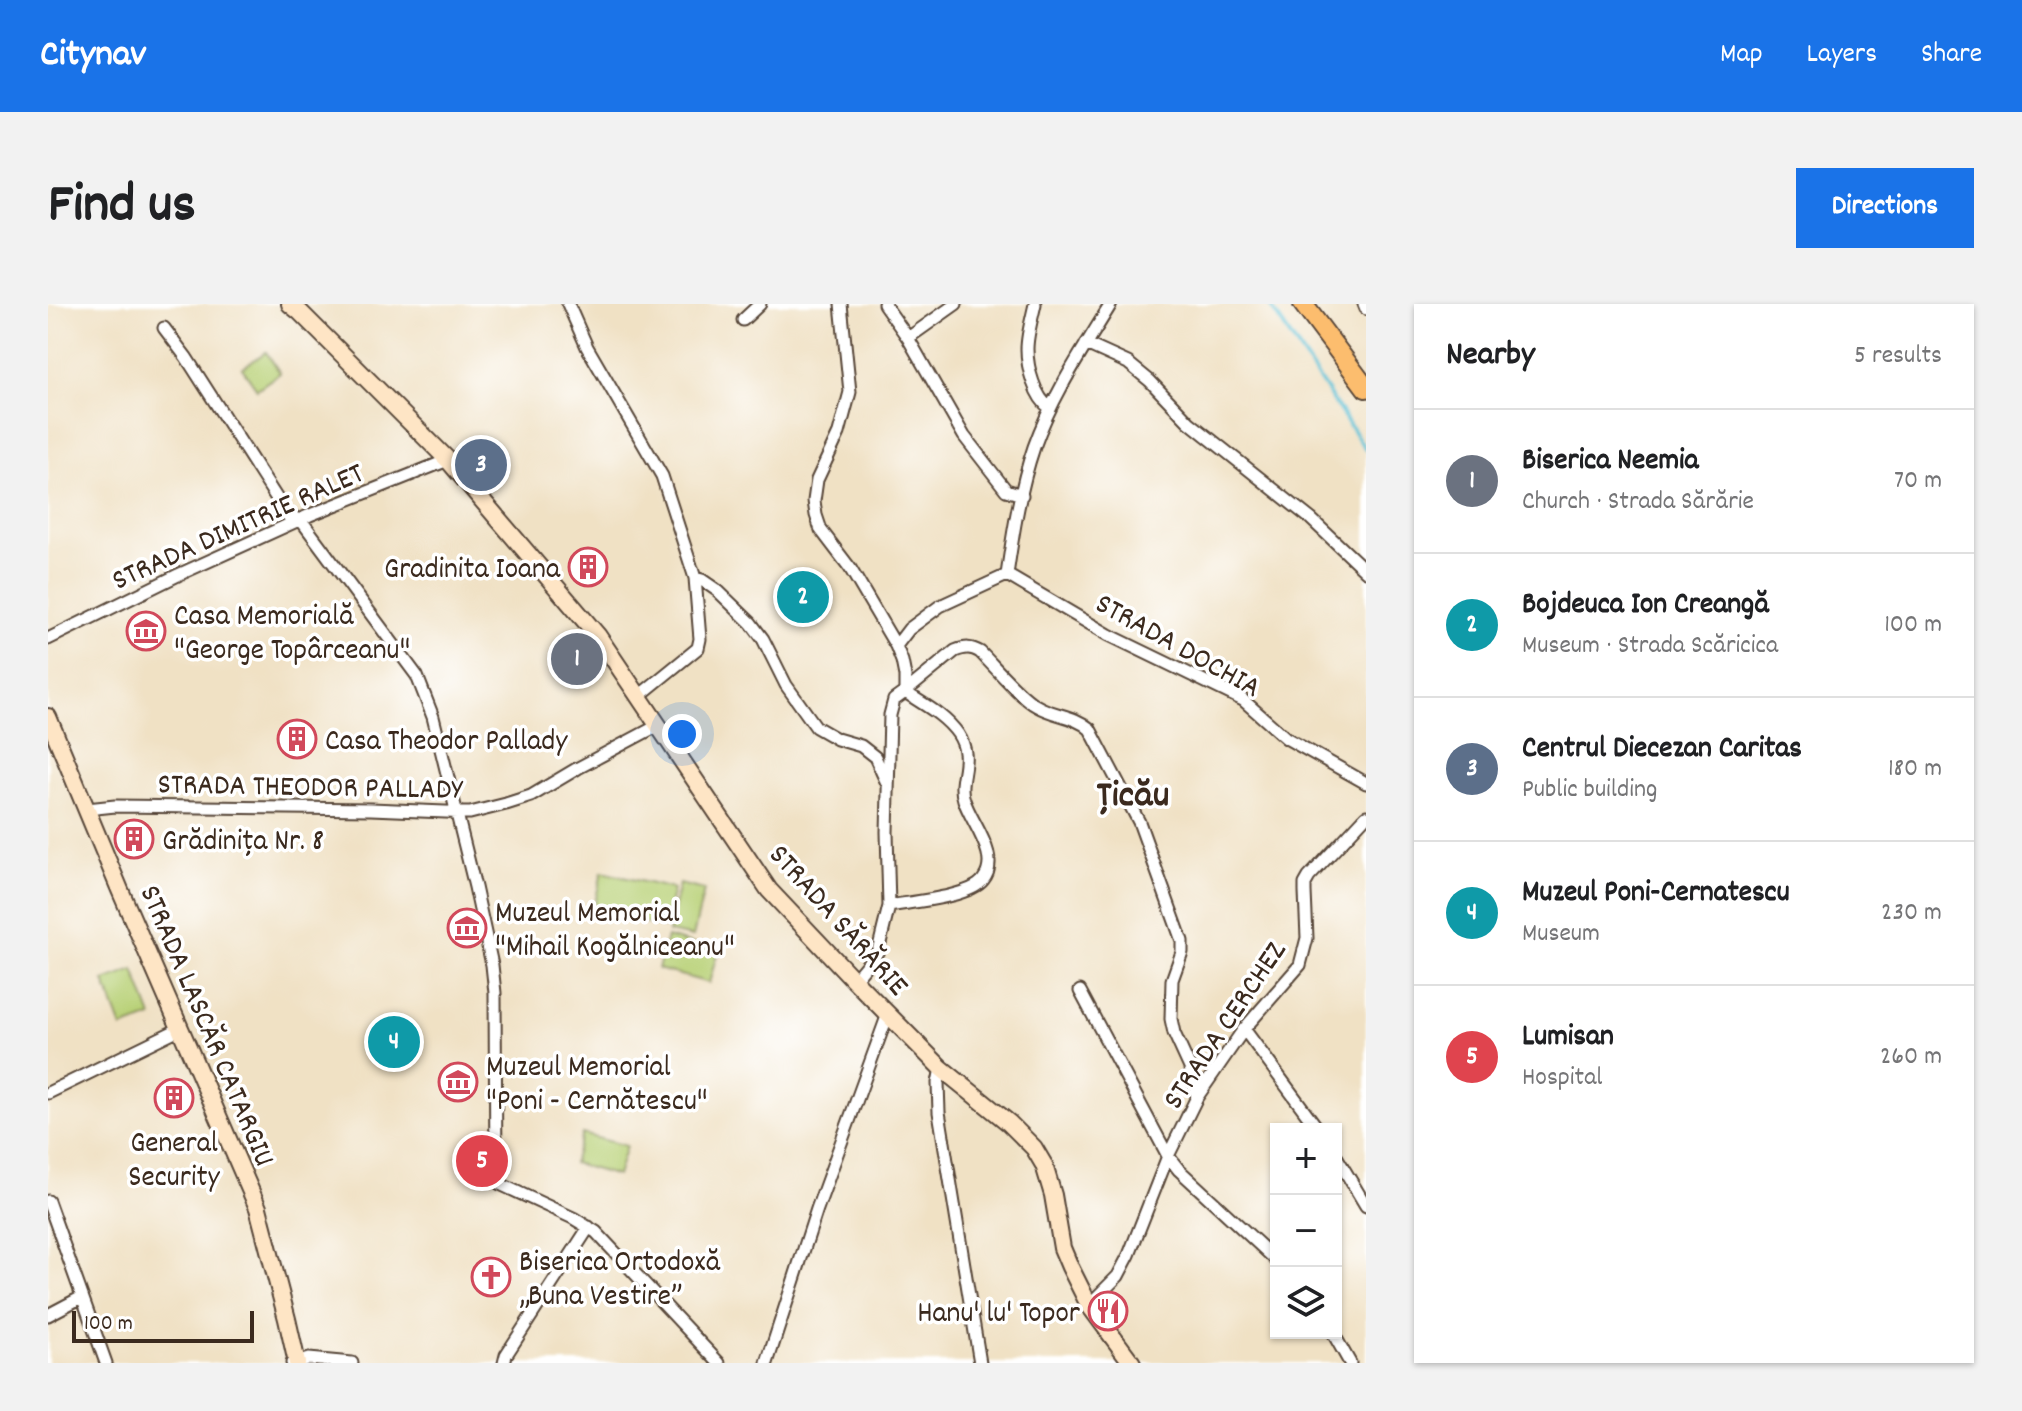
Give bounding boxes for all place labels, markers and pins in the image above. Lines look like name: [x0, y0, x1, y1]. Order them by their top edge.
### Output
pin: 3: [455, 435, 507, 495]
building icon: Gradinita Ioana: [567, 546, 609, 588]
place label: Gradinita Ioana: [384, 550, 561, 593]
pin: 2: [777, 567, 829, 627]
place label: Casa Memorială "George Topârceanu": [174, 597, 410, 674]
museum icon: Casa Memorială "George Topârceanu": [125, 610, 167, 652]
pin: 1: [551, 629, 603, 689]
building icon: Casa Theodor Pallady: [276, 718, 318, 760]
place label: Casa Theodor Pallady: [325, 722, 568, 765]
building icon: Grădinița Nr. 8: [113, 818, 155, 860]
place label: Grădinița Nr. 8: [162, 822, 324, 865]
place label: Muzeul Memorial "Mihail Kogălniceanu": [495, 894, 735, 971]
museum icon: Muzeul Memorial "Mihail Kogălniceanu": [446, 907, 488, 949]
pin: 4: [368, 1012, 420, 1072]
place label: Muzeul Memorial "Poni - Cernătescu": [486, 1048, 708, 1125]
museum icon: Muzeul Memorial "Poni - Cernătescu": [437, 1061, 479, 1103]
building icon: General Security: [153, 1077, 195, 1119]
place label: General Security: [128, 1124, 220, 1201]
pin: 5: [456, 1131, 508, 1191]
place label: Biserica Ortodoxă „Buna Vestire”: [519, 1243, 720, 1320]
church icon: Biserica Ortodoxă „Buna Vestire”: [470, 1256, 512, 1298]
restaurant icon: Hanu' lu' Topor: [1087, 1290, 1129, 1332]
place label: Hanu' lu' Topor: [917, 1294, 1080, 1337]

